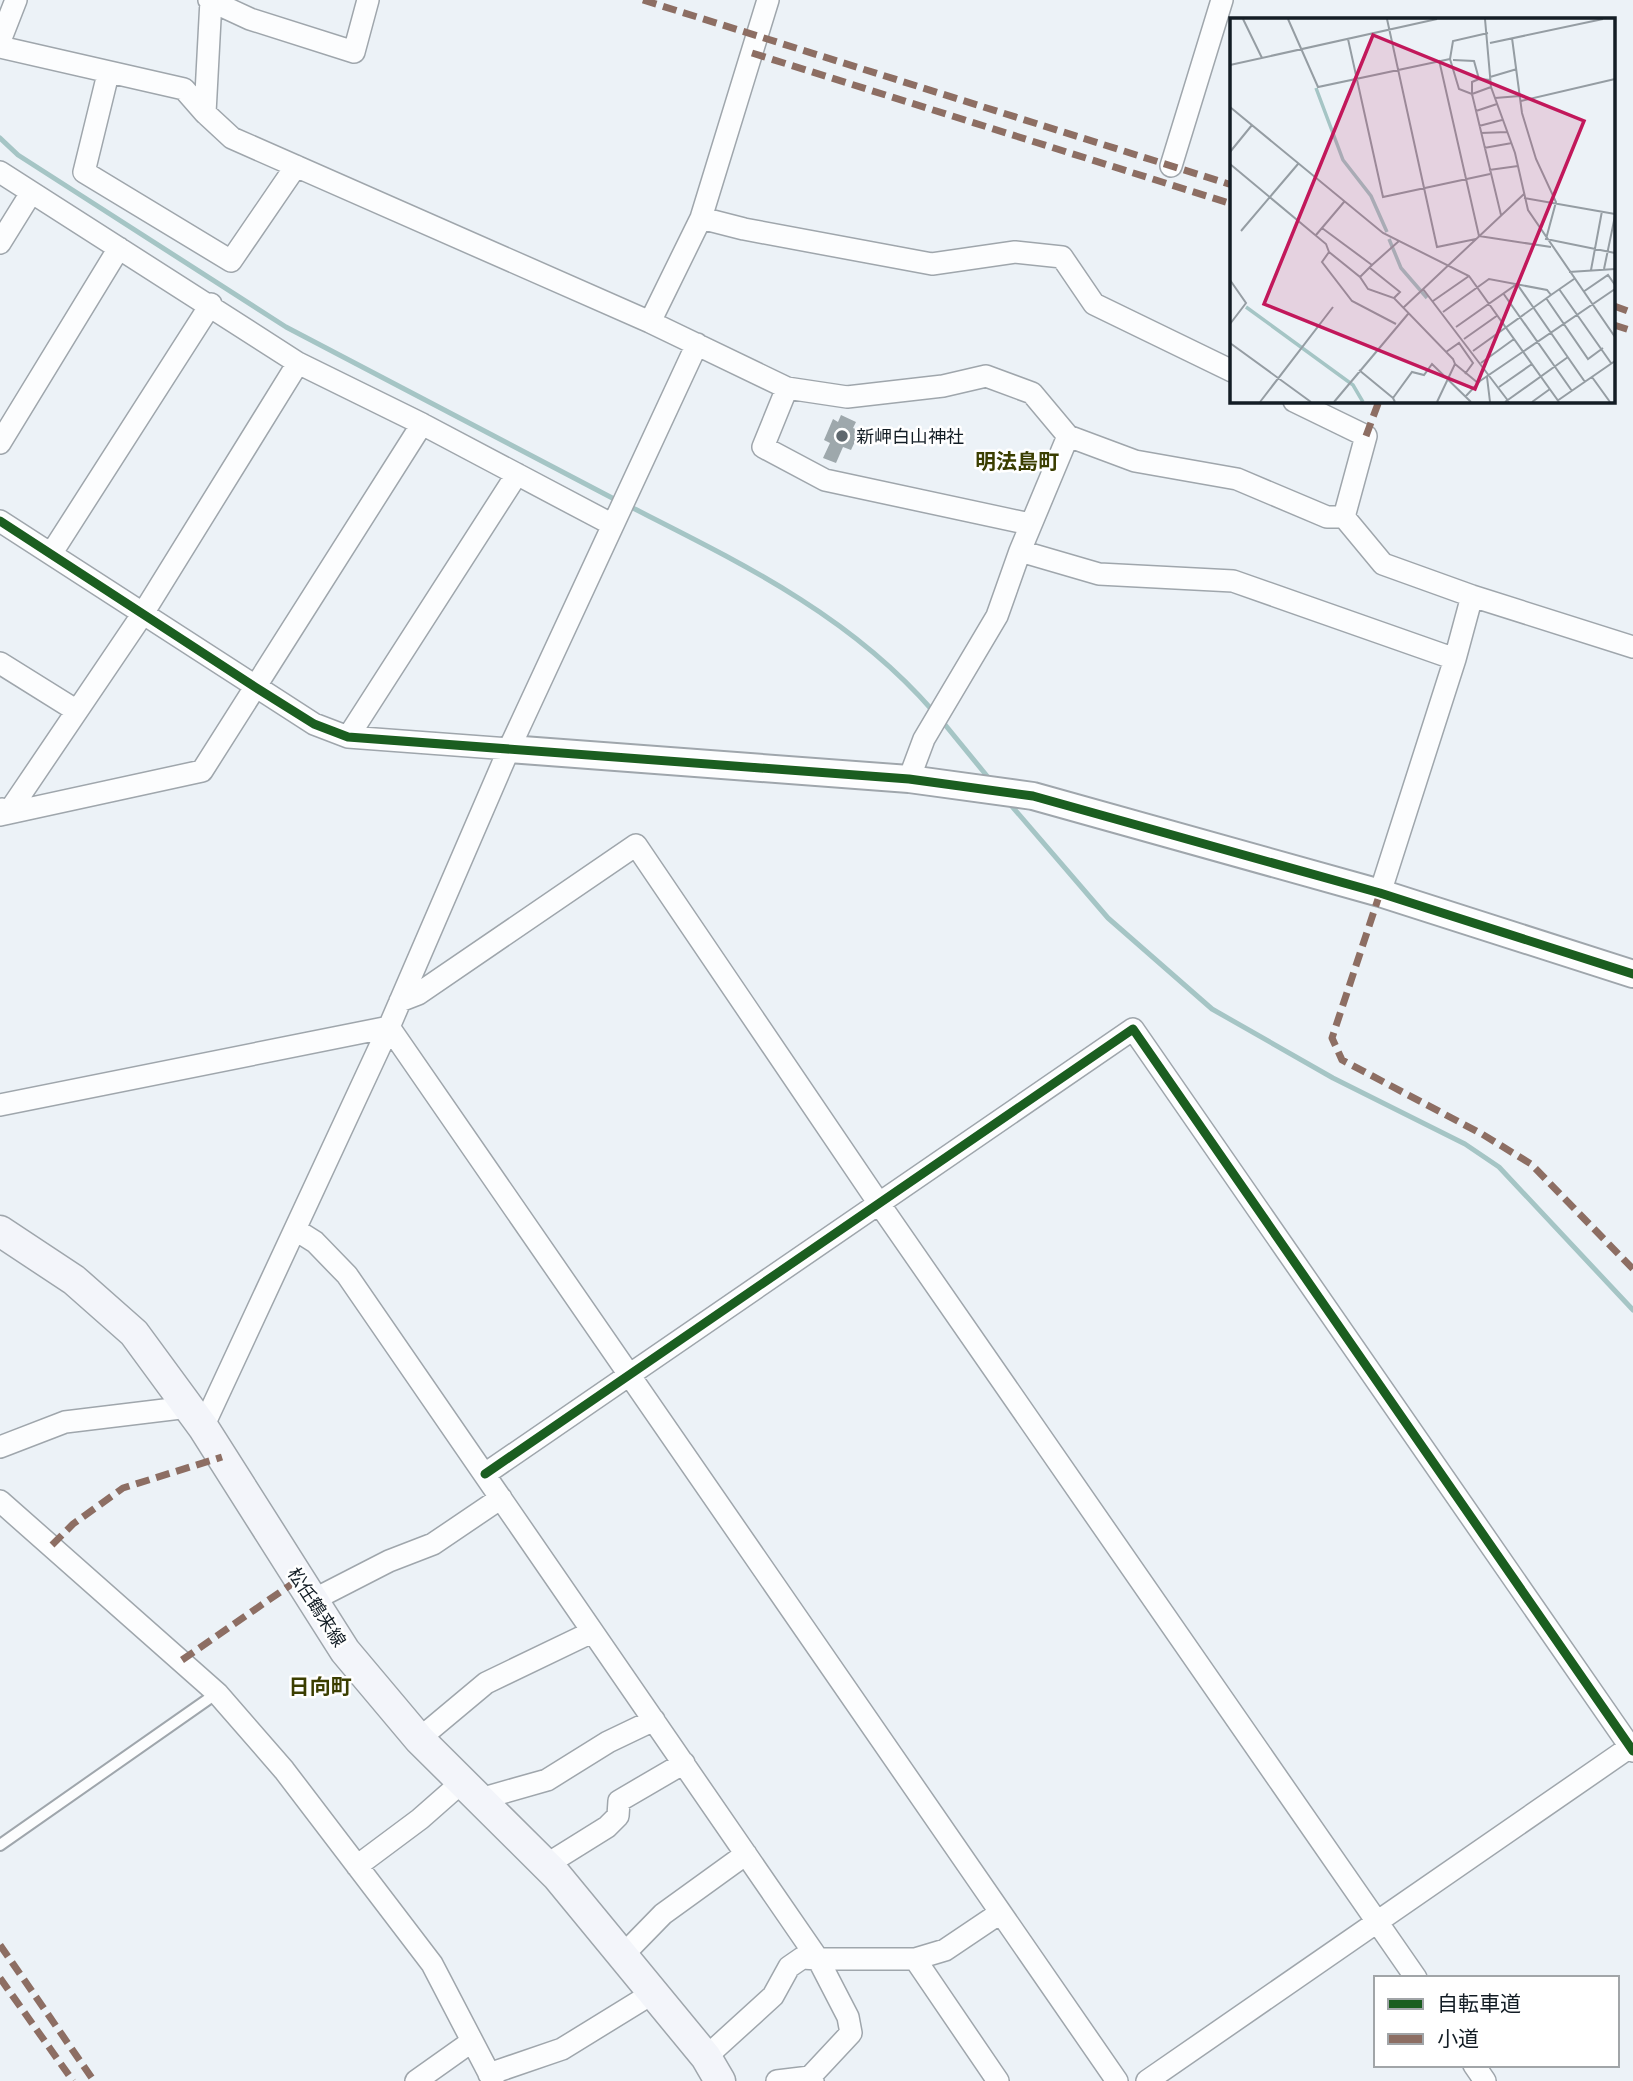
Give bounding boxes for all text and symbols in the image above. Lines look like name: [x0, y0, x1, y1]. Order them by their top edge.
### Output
inset map: [1230, 18, 1616, 402]
place label: 新岬白山神社: [856, 425, 964, 448]
marker: 新岬白山神社: [834, 428, 850, 444]
district label: 明法島町: [975, 448, 1059, 474]
street label: 松任鶴来線: [283, 1563, 351, 1651]
district label: 日向町: [289, 1673, 352, 1699]
legend: [1374, 1976, 1619, 2067]
text: 自転車道: [1437, 1990, 1521, 2016]
text: 小道: [1437, 2025, 1479, 2051]

